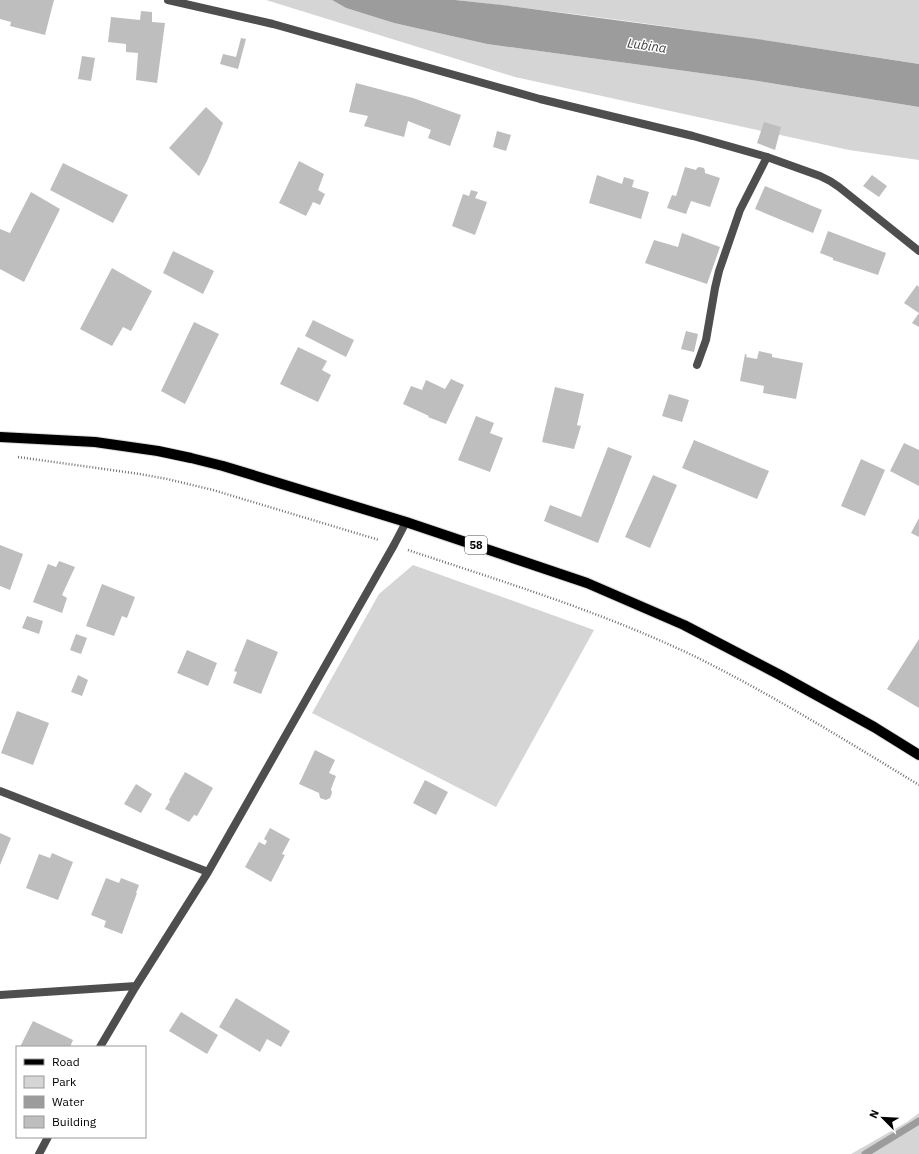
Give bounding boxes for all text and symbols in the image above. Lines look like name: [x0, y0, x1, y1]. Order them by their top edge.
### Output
water label: Lubina: [626, 34, 668, 57]
road number: 58: [465, 536, 487, 554]
legend: [16, 1046, 146, 1138]
text: Road: [52, 1054, 80, 1069]
text: Park: [52, 1074, 77, 1089]
text: Water: [52, 1094, 85, 1109]
north arrow: [863, 1098, 903, 1138]
text: N: [866, 1107, 882, 1120]
text: Building: [52, 1114, 97, 1129]

